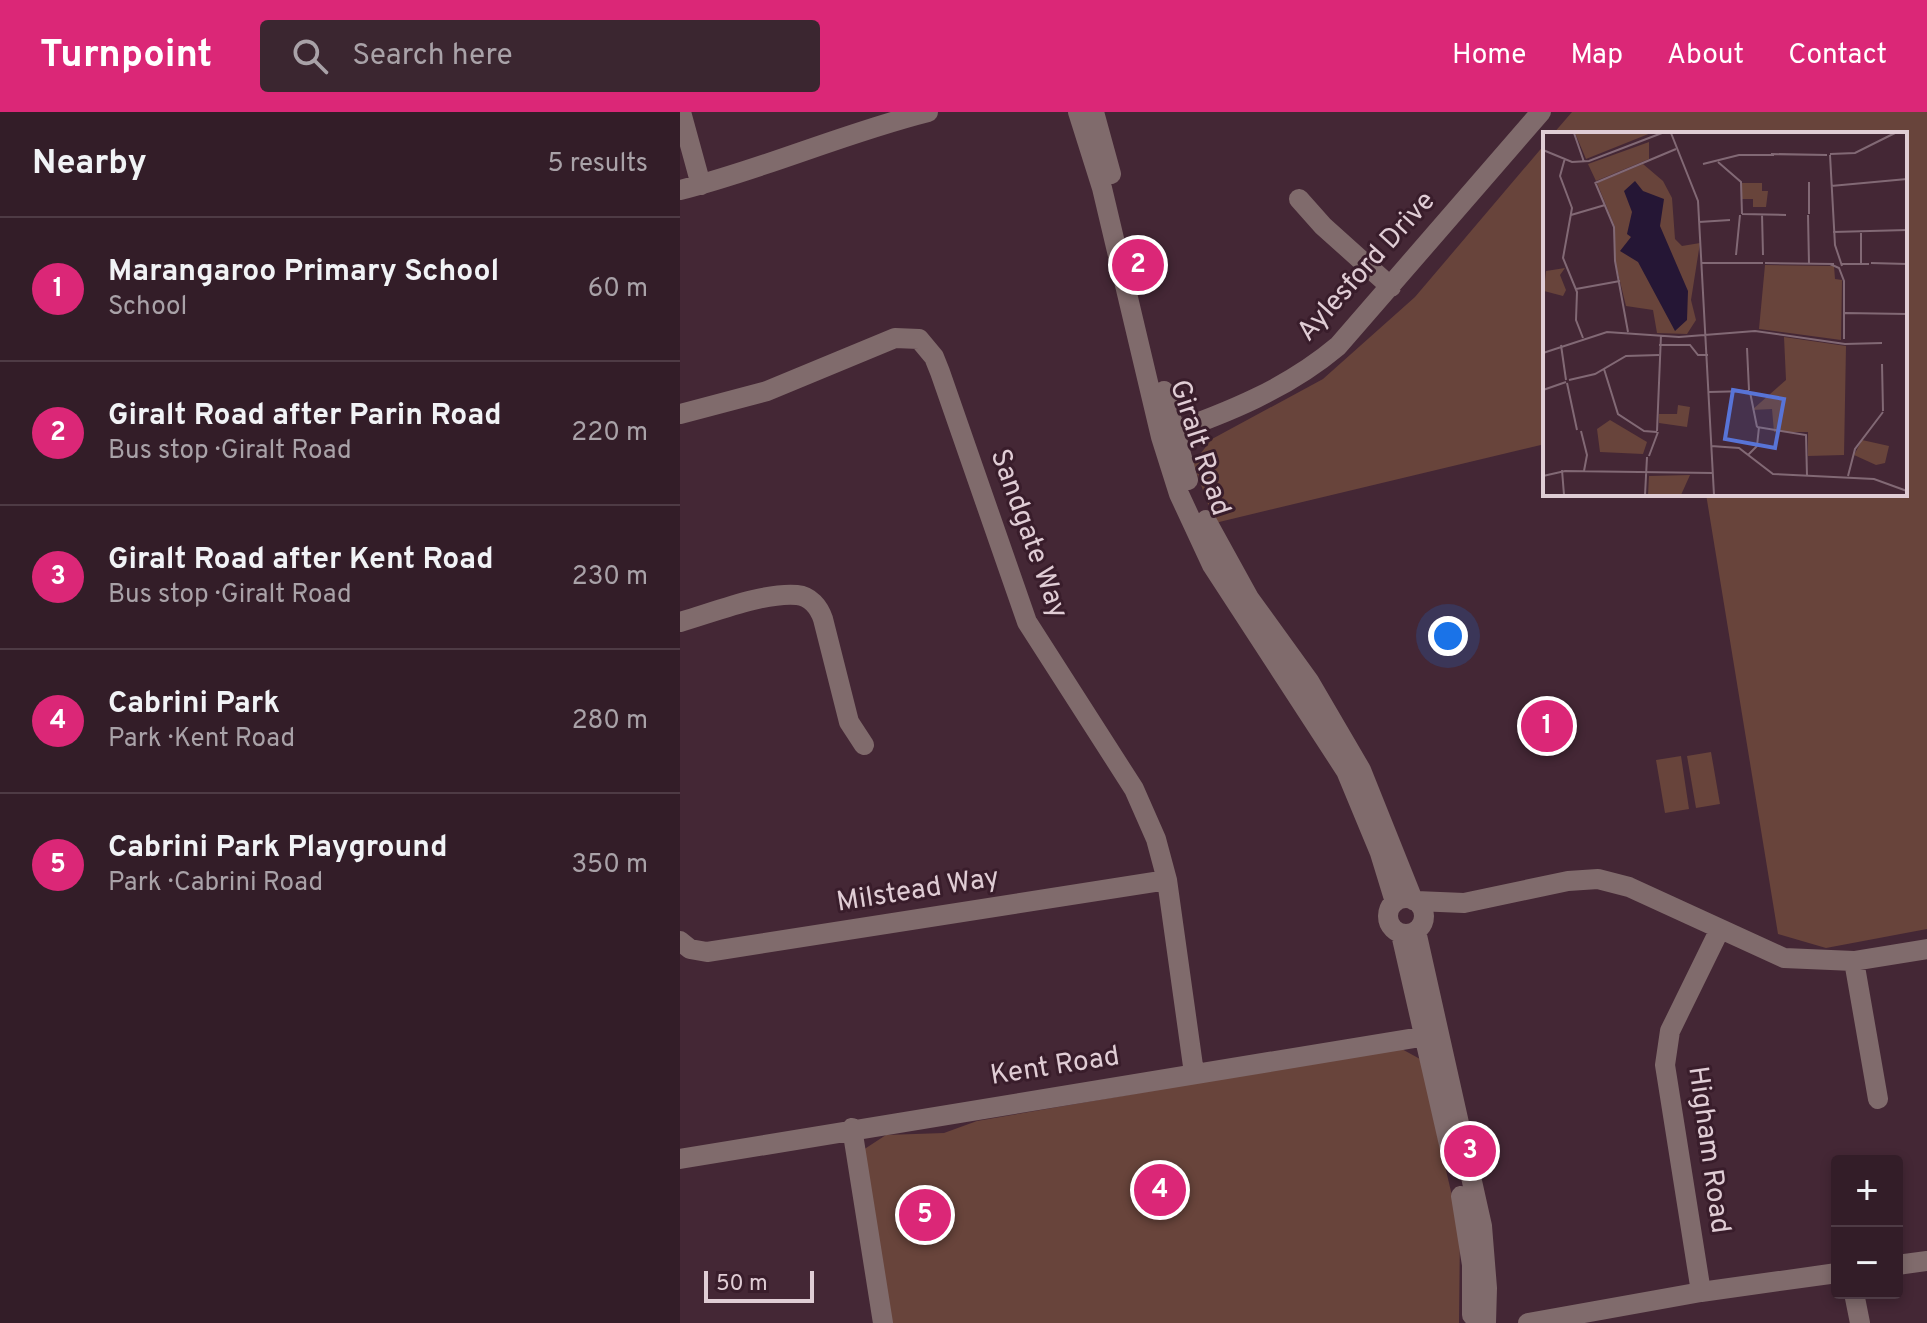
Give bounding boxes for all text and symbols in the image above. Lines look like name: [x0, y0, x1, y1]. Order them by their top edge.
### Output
search box: [260, 20, 820, 92]
text: Turnpoint: [40, 32, 212, 81]
icon: search: [288, 34, 332, 78]
text: Search here: [352, 38, 513, 75]
text: Home: [1452, 38, 1526, 74]
text: Map: [1570, 38, 1623, 74]
text: About: [1667, 38, 1744, 74]
text: Contact: [1788, 38, 1887, 74]
inset map: [1543, 132, 1907, 496]
text: Nearby: [32, 143, 147, 186]
text: 5 results: [547, 148, 648, 181]
street label: Aylesford Drive: [1290, 184, 1444, 350]
pin: 2: [1112, 235, 1164, 295]
text: Marangaroo Primary School: [108, 254, 499, 291]
text: 1: [53, 273, 63, 306]
text: 60 m: [588, 273, 648, 306]
text: School: [108, 291, 187, 324]
street label: Giralt Road: [1160, 375, 1238, 521]
text: Giralt Road after Parin Road: [108, 398, 502, 435]
text: 2: [50, 417, 66, 450]
text: 220 m: [571, 417, 648, 450]
text: Bus stop · Giralt Road: [108, 435, 352, 468]
street label: Sandgate Way: [981, 444, 1075, 624]
text: Giralt Road after Kent Road: [108, 542, 494, 579]
text: 3: [50, 561, 66, 594]
text: 230 m: [572, 561, 648, 594]
text: Bus stop · Giralt Road: [108, 579, 352, 612]
your location: [1428, 616, 1468, 656]
text: Cabrini Park: [108, 686, 280, 723]
pin: 1: [1521, 696, 1573, 756]
text: 4: [50, 705, 66, 738]
text: 280 m: [572, 705, 648, 738]
text: Park · Kent Road: [108, 723, 295, 756]
text: Cabrini Park Playground: [108, 830, 448, 867]
text: 5: [50, 849, 66, 882]
text: 350 m: [571, 849, 648, 882]
street label: Milstead Way: [834, 860, 1002, 922]
text: Park · Cabrini Road: [108, 867, 323, 900]
street label: Kent Road: [988, 1039, 1122, 1095]
street label: Higham Road: [1678, 1064, 1738, 1236]
pin: 3: [1444, 1121, 1496, 1181]
map controls: [1831, 1155, 1903, 1299]
button: +: [1831, 1155, 1903, 1227]
pin: 4: [1134, 1160, 1186, 1220]
pin: 5: [899, 1185, 951, 1245]
button: −: [1831, 1227, 1903, 1299]
scale bar: [704, 1267, 814, 1303]
text: 50 m: [716, 1271, 768, 1298]

